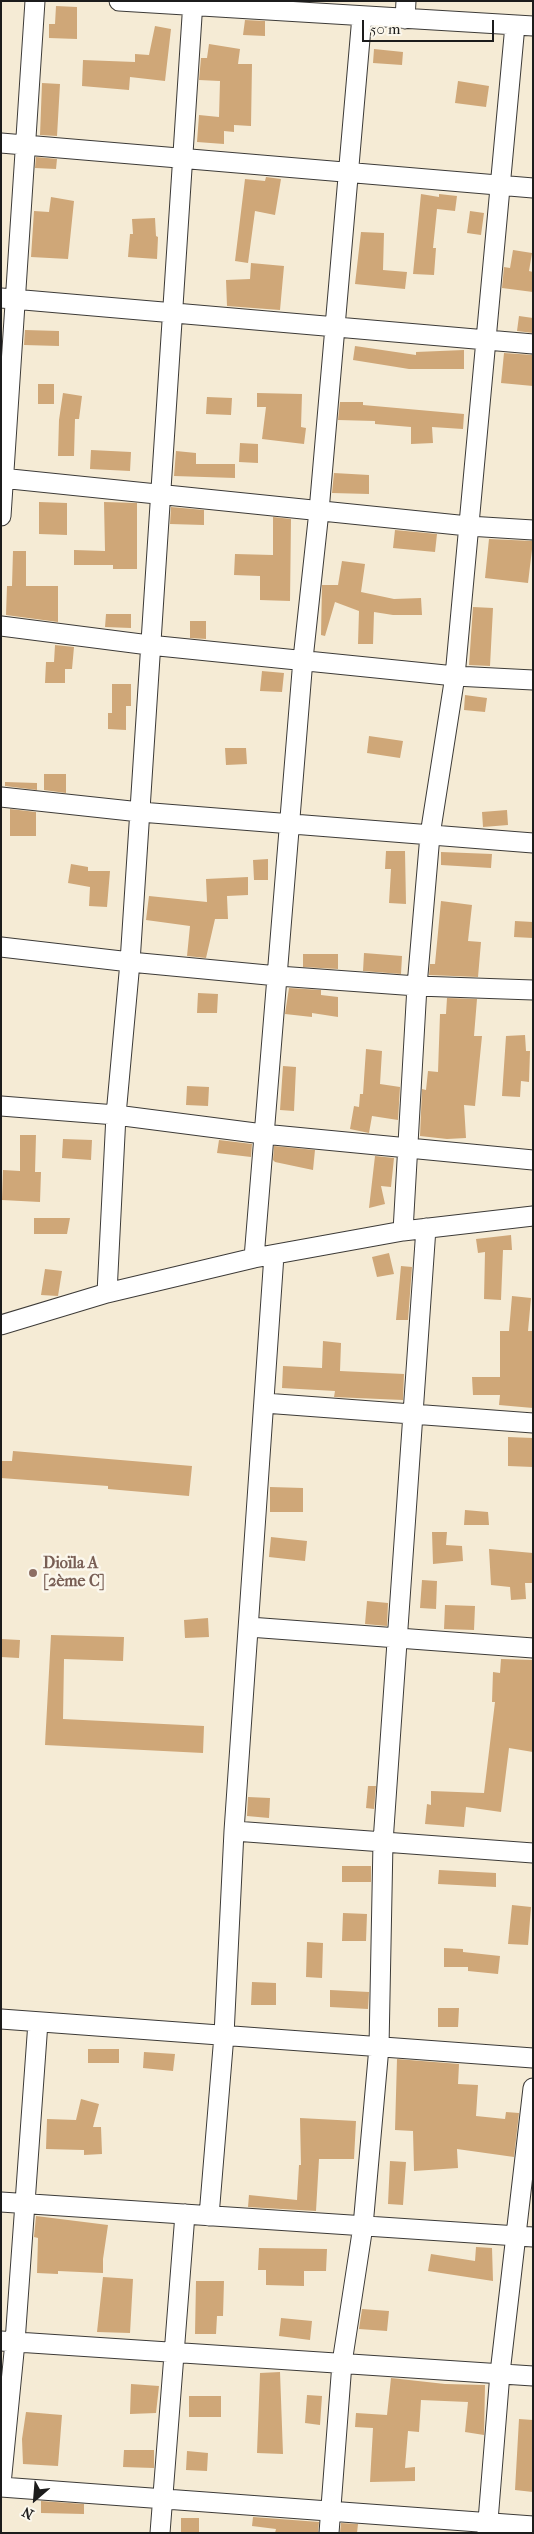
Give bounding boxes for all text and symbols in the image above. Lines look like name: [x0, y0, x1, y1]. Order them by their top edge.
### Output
scale bar: [364, 10, 496, 42]
text: 50 m: [370, 20, 400, 38]
place label: Dioïla A [2ème C]: [43, 1554, 105, 1592]
marker: Dioïla A [2ème C]: [27, 1567, 39, 1579]
north arrow: [10, 2474, 60, 2524]
text: N: [19, 2503, 37, 2523]

